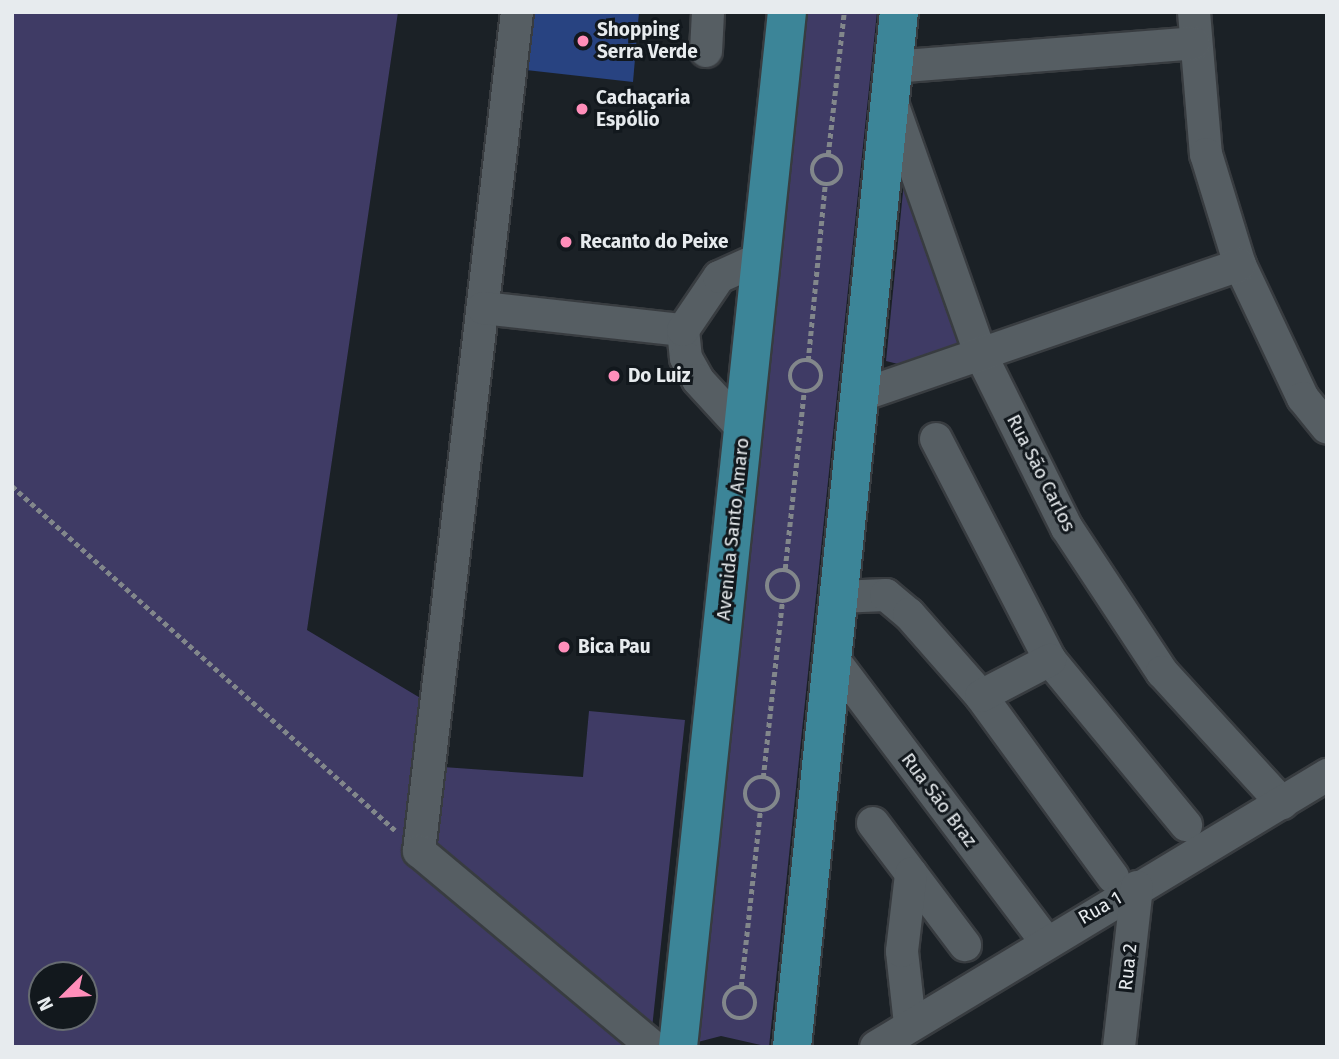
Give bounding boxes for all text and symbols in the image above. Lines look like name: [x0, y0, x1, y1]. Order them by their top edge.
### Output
place label: Shopping Serra Verde: [597, 19, 698, 63]
marker: Shopping Serra Verde: [575, 33, 591, 49]
place label: Cachaçaria Espólio: [596, 87, 690, 131]
marker: Cachaçaria Espólio: [574, 101, 590, 117]
place label: Recanto do Peixe: [580, 231, 728, 253]
marker: Recanto do Peixe: [558, 234, 574, 250]
place label: Do Luiz: [628, 365, 690, 387]
marker: Do Luiz: [606, 368, 622, 384]
street label: Rua São Carlos: [1002, 411, 1080, 535]
street label: Avenida Santo Amaro: [712, 436, 754, 622]
place label: Bica Pau: [578, 636, 651, 658]
marker: Bica Pau: [556, 639, 572, 655]
street label: Rua São Braz: [896, 749, 982, 851]
street label: Rua 1: [1074, 887, 1126, 929]
street label: Rua 2: [1114, 942, 1142, 992]
north arrow: [28, 961, 98, 1031]
text: N: [32, 994, 58, 1014]

